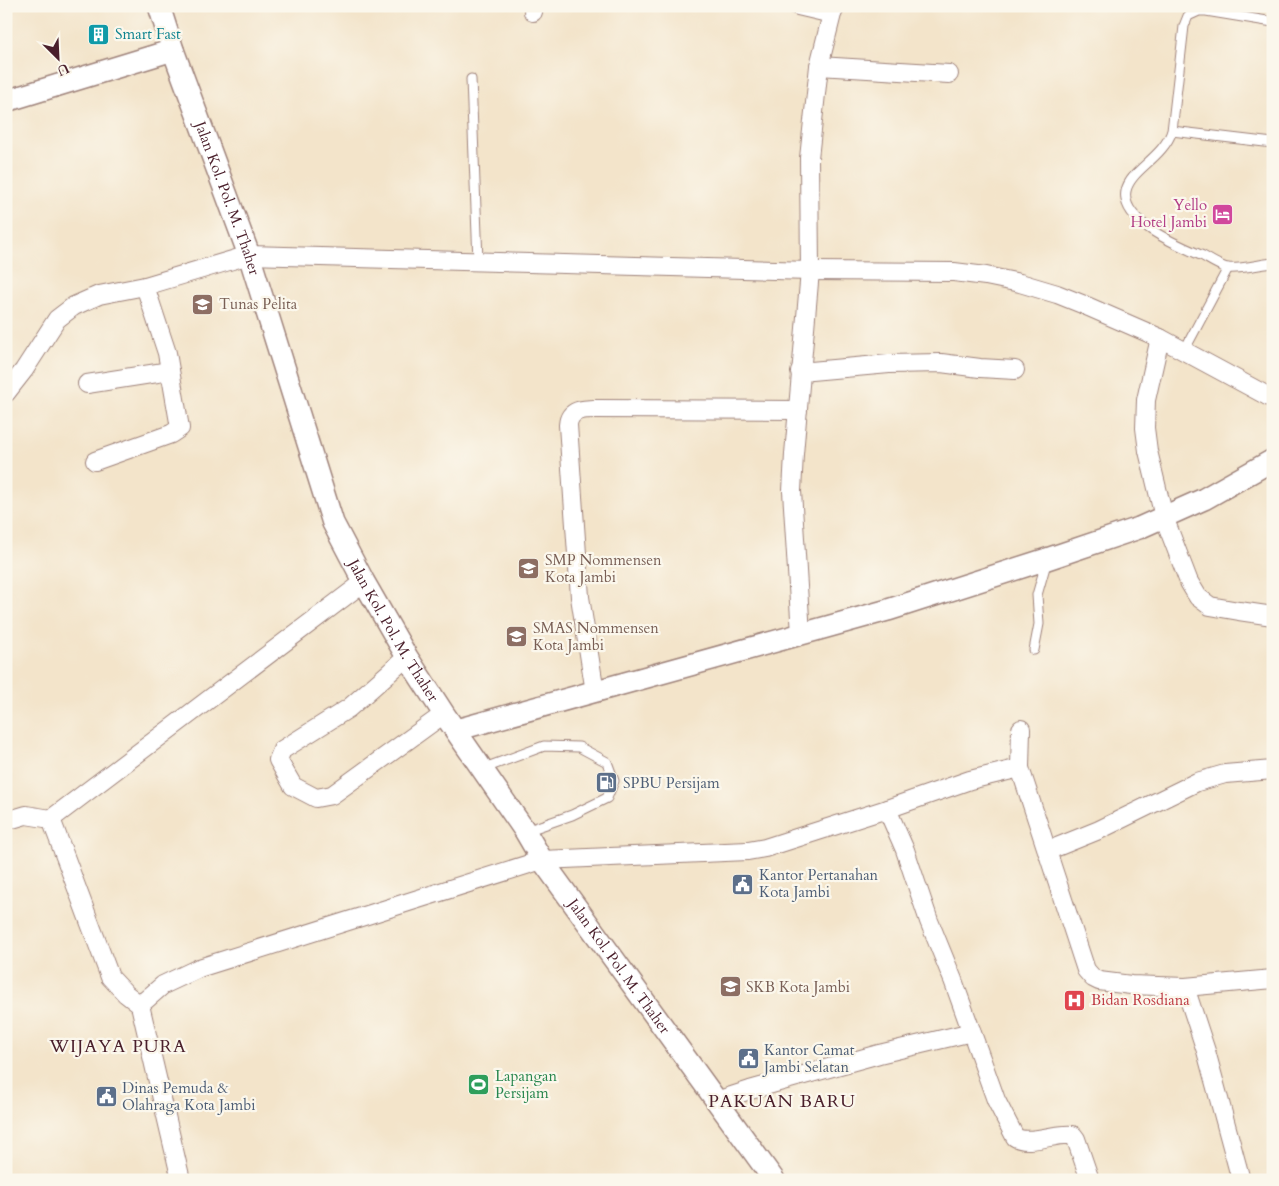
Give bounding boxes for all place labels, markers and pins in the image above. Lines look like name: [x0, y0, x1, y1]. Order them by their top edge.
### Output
building icon: Smart Fast: [87, 22, 111, 46]
place label: Smart Fast: [115, 24, 181, 44]
place label: Yello Hotel Jambi: [1130, 195, 1207, 232]
hotel icon: Yello Hotel Jambi: [1211, 202, 1235, 226]
school or university icon: Tunas Pelita: [191, 292, 215, 316]
place label: Tunas Pelita: [219, 294, 298, 314]
place label: SMP Nommensen Kota Jambi: [545, 550, 662, 587]
school or university icon: SMP Nommensen Kota Jambi: [517, 557, 541, 581]
place label: SMAS Nommensen Kota Jambi: [533, 618, 659, 655]
school or university icon: SMAS Nommensen Kota Jambi: [505, 625, 529, 649]
fuel station icon: SPBU Persijam: [595, 771, 619, 795]
place label: SPBU Persijam: [623, 773, 720, 793]
place label: Kantor Pertanahan Kota Jambi: [759, 865, 879, 902]
public building icon: Kantor Pertanahan Kota Jambi: [731, 872, 755, 896]
school or university icon: SKB Kota Jambi: [718, 975, 742, 999]
place label: SKB Kota Jambi: [746, 977, 850, 997]
hospital icon: Bidan Rosdiana: [1063, 988, 1087, 1012]
place label: Bidan Rosdiana: [1091, 990, 1190, 1010]
place label: Kantor Camat Jambi Selatan: [762, 1040, 855, 1077]
public building icon: Kantor Camat Jambi Selatan: [736, 1047, 760, 1071]
place label: Lapangan Persijam: [495, 1066, 557, 1103]
sports icon: Lapangan Persijam: [467, 1073, 491, 1097]
place label: Dinas Pemuda & Olahraga Kota Jambi: [122, 1078, 255, 1115]
public building icon: Dinas Pemuda & Olahraga Kota Jambi: [94, 1085, 118, 1109]

